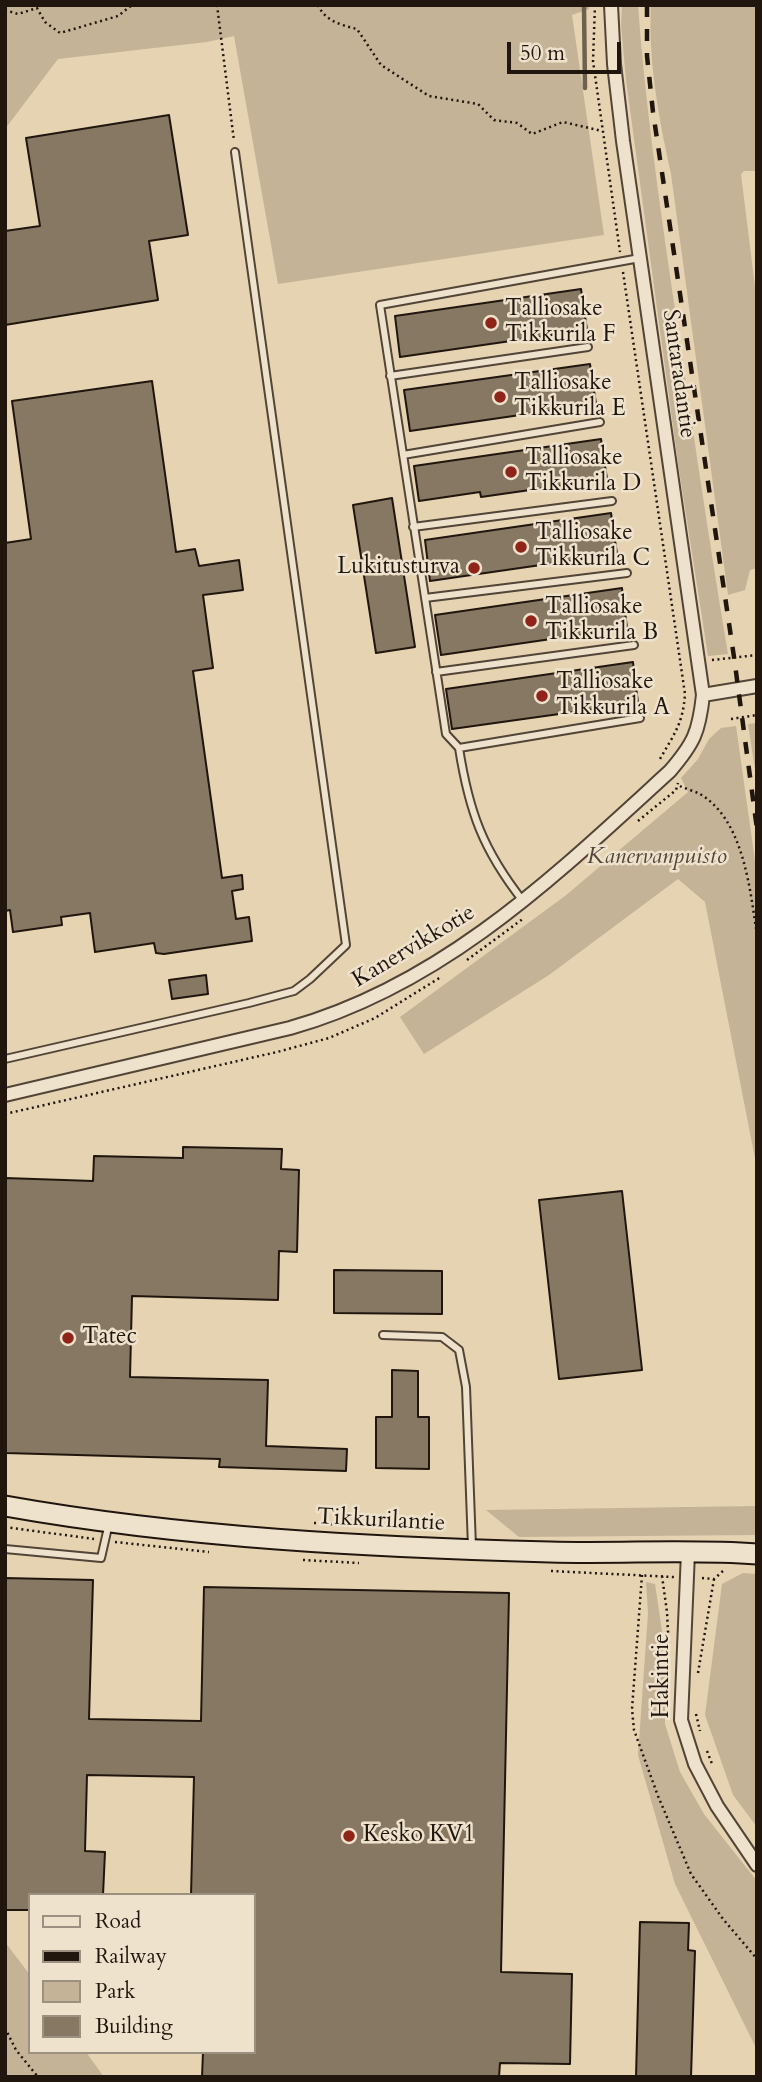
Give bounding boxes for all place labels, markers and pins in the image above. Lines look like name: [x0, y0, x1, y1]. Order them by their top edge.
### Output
place label: Talliosake Tikkurila F: [505, 296, 616, 350]
marker: Talliosake Tikkurila F: [483, 315, 499, 331]
place label: Talliosake Tikkurila E: [514, 370, 626, 424]
marker: Talliosake Tikkurila E: [492, 389, 508, 405]
place label: Talliosake Tikkurila D: [525, 445, 641, 499]
marker: Talliosake Tikkurila D: [503, 464, 519, 480]
place label: Talliosake Tikkurila C: [535, 520, 650, 574]
marker: Talliosake Tikkurila C: [513, 539, 529, 555]
place label: Lukitusturva: [337, 554, 460, 582]
marker: Lukitusturva: [466, 560, 482, 576]
place label: Talliosake Tikkurila B: [545, 594, 658, 648]
marker: Talliosake Tikkurila B: [523, 613, 539, 629]
place label: Talliosake Tikkurila A: [556, 669, 670, 723]
marker: Talliosake Tikkurila A: [534, 688, 550, 704]
place label: Tatec: [82, 1324, 137, 1352]
marker: Tatec: [60, 1330, 76, 1346]
place label: Kesko KV1: [363, 1822, 475, 1850]
marker: Kesko KV1: [341, 1828, 357, 1844]

